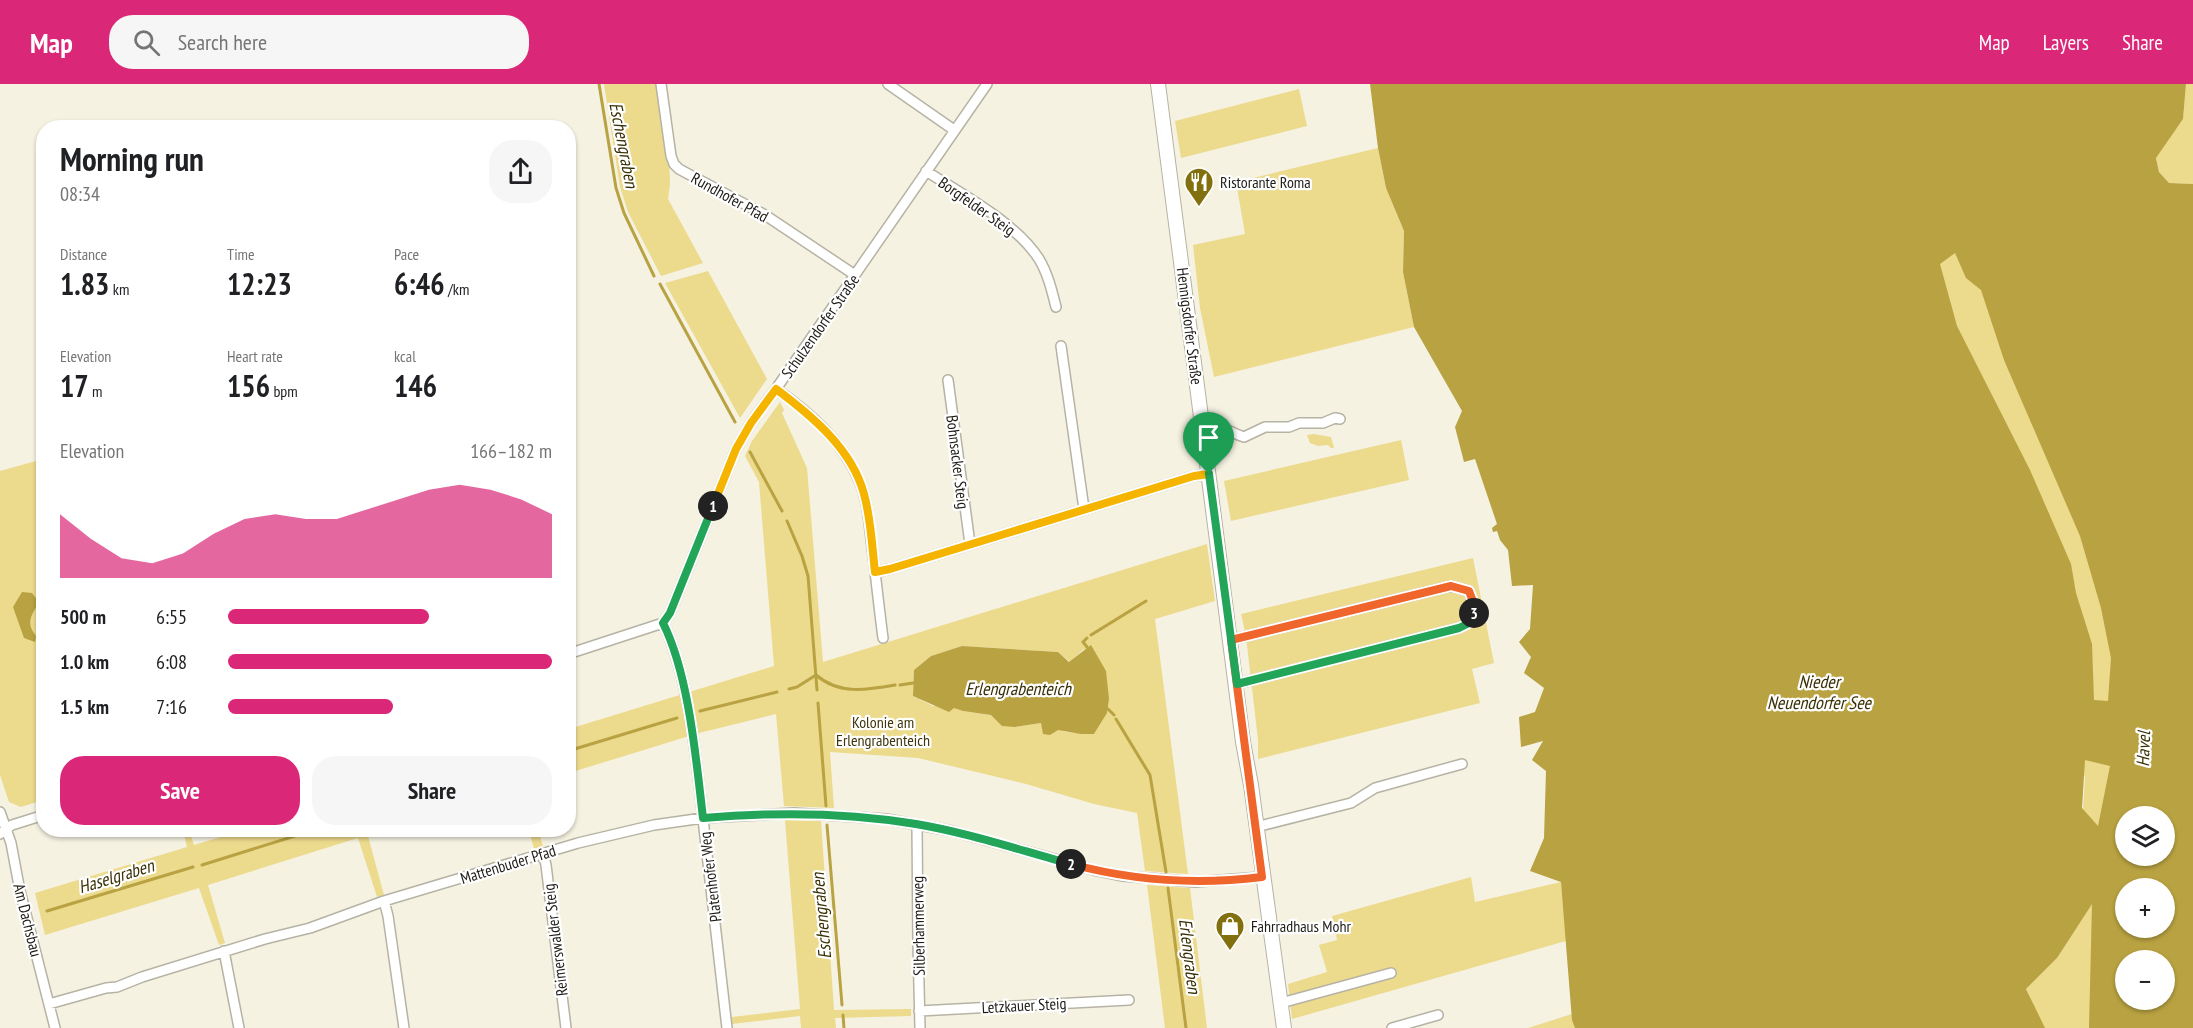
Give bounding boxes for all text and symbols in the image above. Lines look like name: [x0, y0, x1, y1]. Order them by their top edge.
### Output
search box: [109, 15, 529, 69]
text: Map: [30, 24, 73, 61]
icon: search: [130, 26, 163, 59]
text: Search here: [178, 28, 267, 56]
text: Map: [1979, 29, 2010, 56]
text: Layers: [2043, 29, 2089, 56]
text: Share: [2122, 29, 2163, 56]
water label: Eschengraben: [604, 100, 644, 191]
text: Morning run: [60, 137, 204, 180]
button: share: [489, 140, 552, 203]
restaurant icon: Ristorante Roma: [1183, 166, 1215, 208]
street label: Rundhofer Pfad: [688, 168, 772, 226]
street label: Borgfelder Steig: [935, 172, 1019, 240]
place label: Ristorante Roma: [1220, 172, 1311, 192]
text: 08:34: [60, 181, 100, 207]
text: Distance: [60, 244, 107, 264]
text: Time: [227, 244, 255, 264]
text: Pace: [394, 244, 419, 264]
text: 1.83: [60, 264, 109, 303]
text: 12:23: [227, 264, 292, 303]
text: 6:46: [394, 264, 445, 303]
street label: Hennigsdorfer Straße: [1173, 266, 1207, 386]
street label: Schulzendorfer Straße: [777, 270, 863, 382]
text: km: [109, 279, 129, 299]
text: /km: [445, 279, 469, 299]
text: Elevation: [60, 346, 111, 366]
text: Heart rate: [227, 346, 283, 366]
text: kcal: [394, 346, 416, 366]
text: 17: [60, 366, 89, 405]
text: 156: [227, 366, 270, 405]
text: 146: [394, 366, 437, 405]
text: m: [89, 381, 103, 401]
text: bpm: [270, 381, 298, 401]
pin: [1183, 412, 1234, 474]
street label: Bohnsacker Steig: [942, 414, 974, 510]
icon: arrive: [1192, 421, 1225, 454]
text: Elevation: [60, 438, 124, 464]
text: 166–182 m: [470, 438, 552, 464]
pin: 1: [698, 491, 728, 521]
text: 1: [709, 496, 717, 516]
pin: 3: [1459, 598, 1489, 628]
text: 3: [1470, 603, 1478, 623]
text: 500 m: [60, 604, 106, 630]
text: 6:55: [156, 604, 187, 630]
text: 1.0 km: [60, 649, 109, 675]
text: 6:08: [156, 649, 187, 675]
water label: Nieder Neuendorfer See: [1767, 670, 1872, 714]
water label: Erlengrabenteich: [965, 677, 1072, 700]
text: 1.5 km: [60, 694, 109, 720]
text: 7:16: [156, 694, 187, 720]
park label: Kolonie am Erlengrabenteich: [836, 712, 930, 750]
water label: Havel: [2131, 729, 2155, 767]
button: Save: [60, 756, 300, 825]
button: Share: [312, 756, 552, 825]
map controls: [2115, 806, 2175, 1010]
button: layers: [2115, 806, 2175, 866]
street label: Platenhofer Weg: [695, 831, 725, 923]
street label: Mattenbuder Pfad: [458, 840, 558, 888]
pin: 2: [1056, 849, 1086, 879]
water label: Haselgraben: [76, 853, 158, 898]
text: 2: [1067, 854, 1075, 874]
water label: Eschengraben: [806, 871, 836, 960]
street label: Silberhammerweg: [907, 876, 929, 976]
button: +: [2115, 878, 2175, 938]
street label: Am Dachsbau: [9, 881, 47, 959]
street label: Reimerswalder Steig: [538, 883, 572, 997]
shop icon: Fahrradhaus Mohr: [1214, 910, 1246, 952]
place label: Fahrradhaus Mohr: [1251, 916, 1351, 936]
water label: Erlengraben: [1174, 917, 1206, 996]
button: −: [2115, 950, 2175, 1010]
street label: Letzkauer Steig: [981, 993, 1067, 1017]

